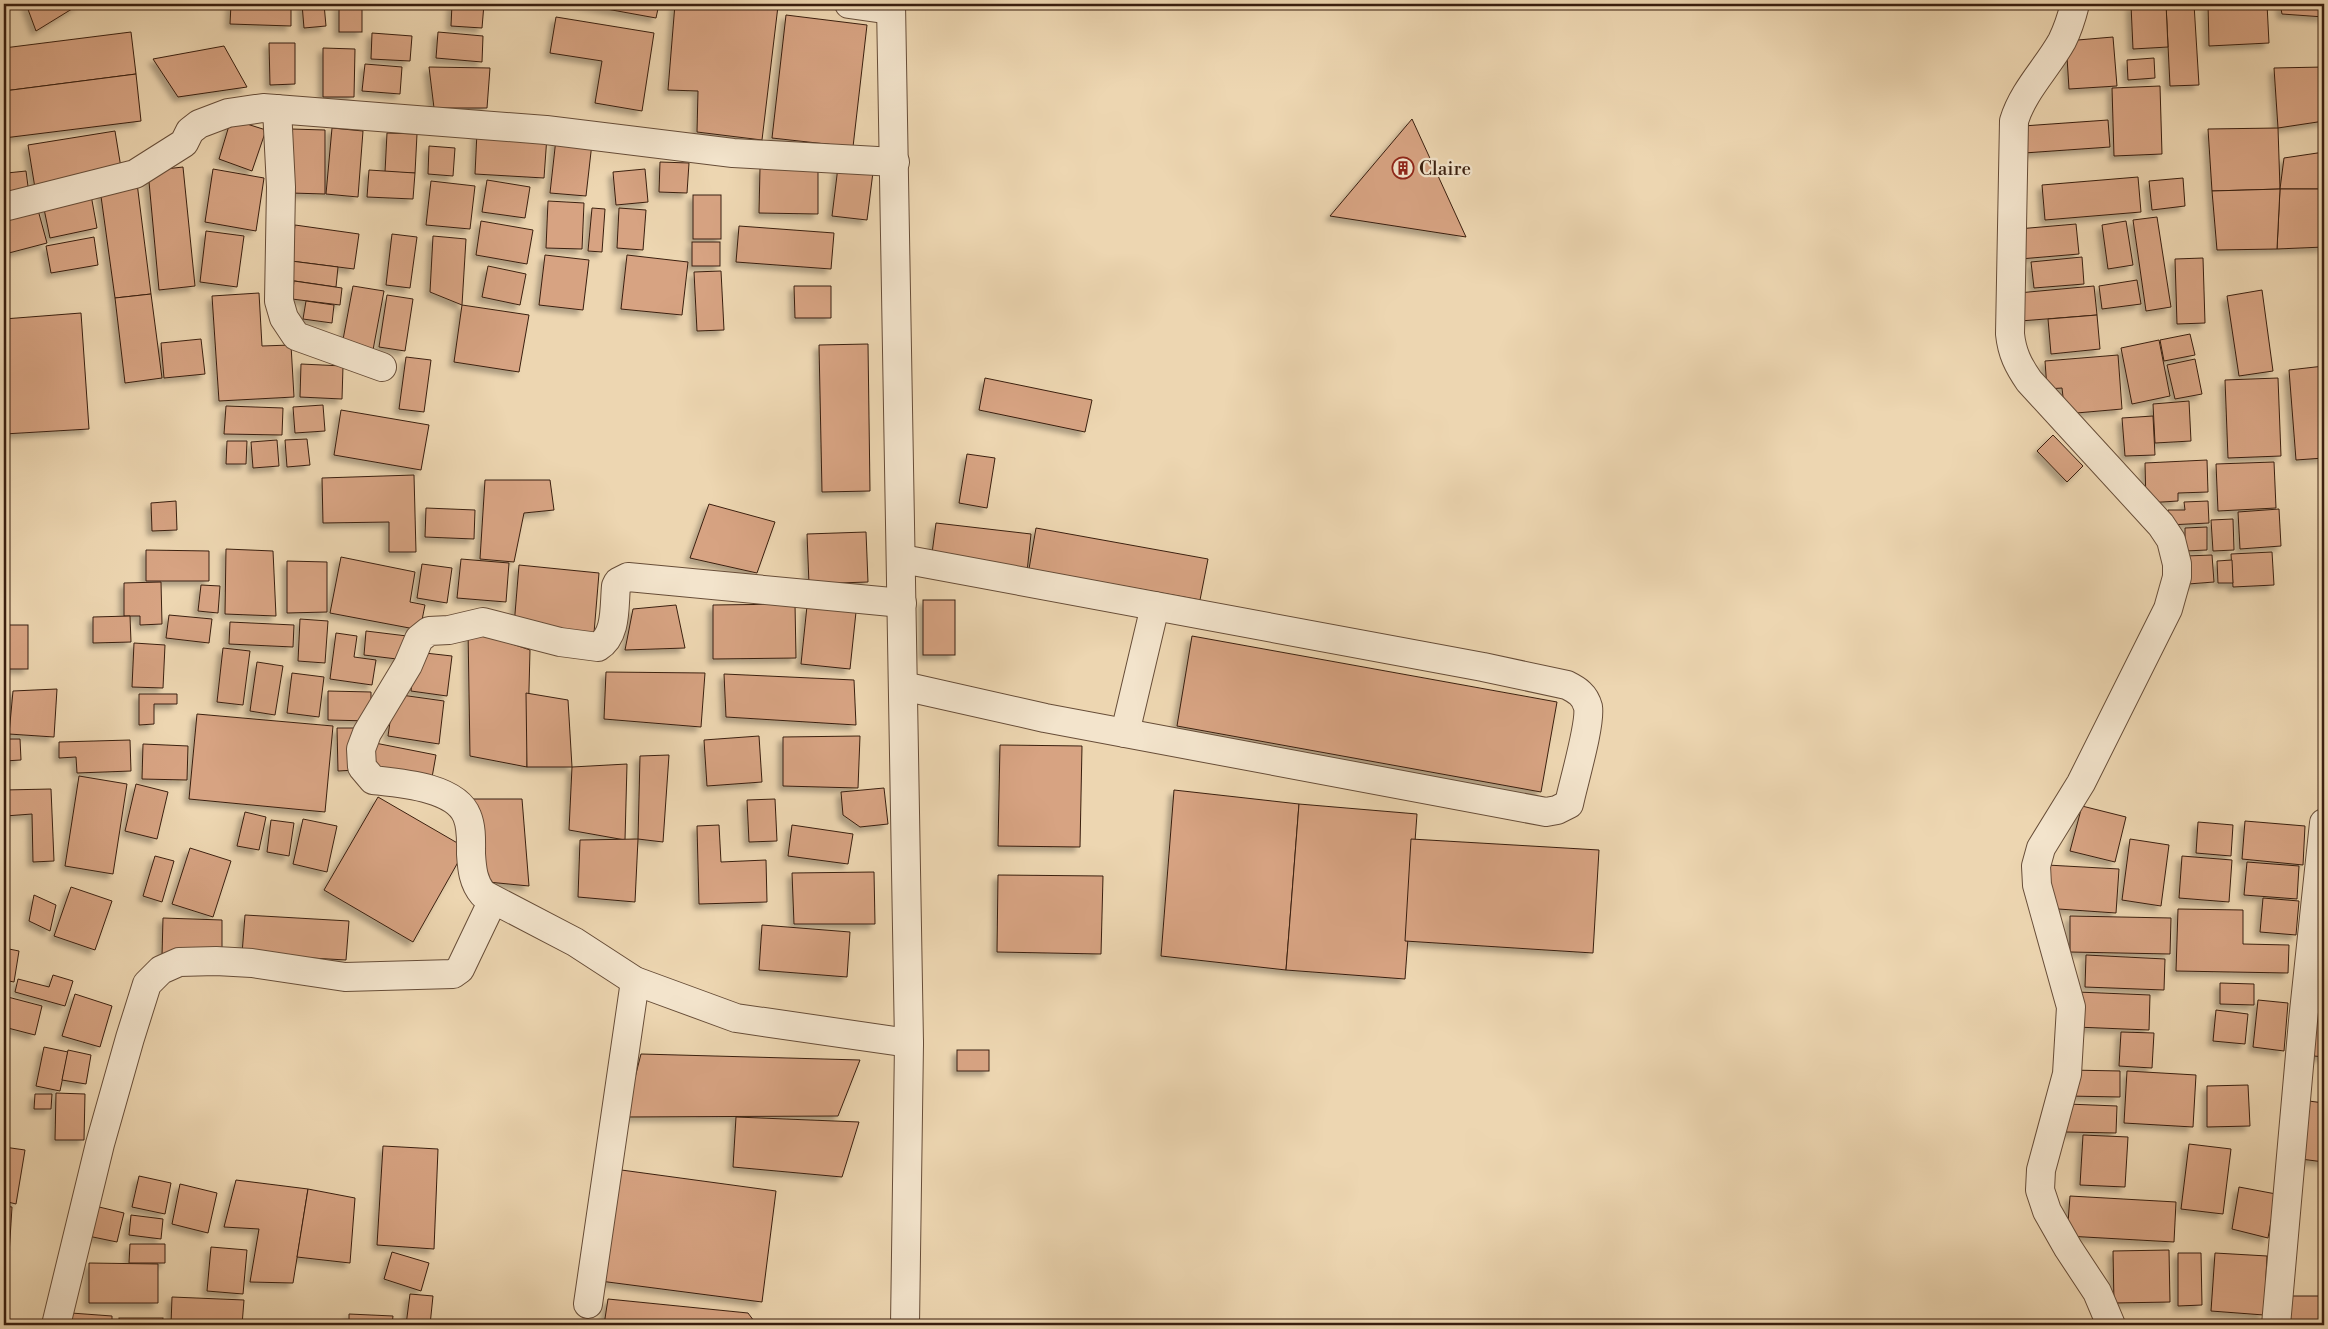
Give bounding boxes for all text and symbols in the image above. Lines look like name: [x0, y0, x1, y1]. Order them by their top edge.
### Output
building icon: Claire: [1391, 156, 1415, 180]
place label: Claire: [1419, 157, 1471, 181]

